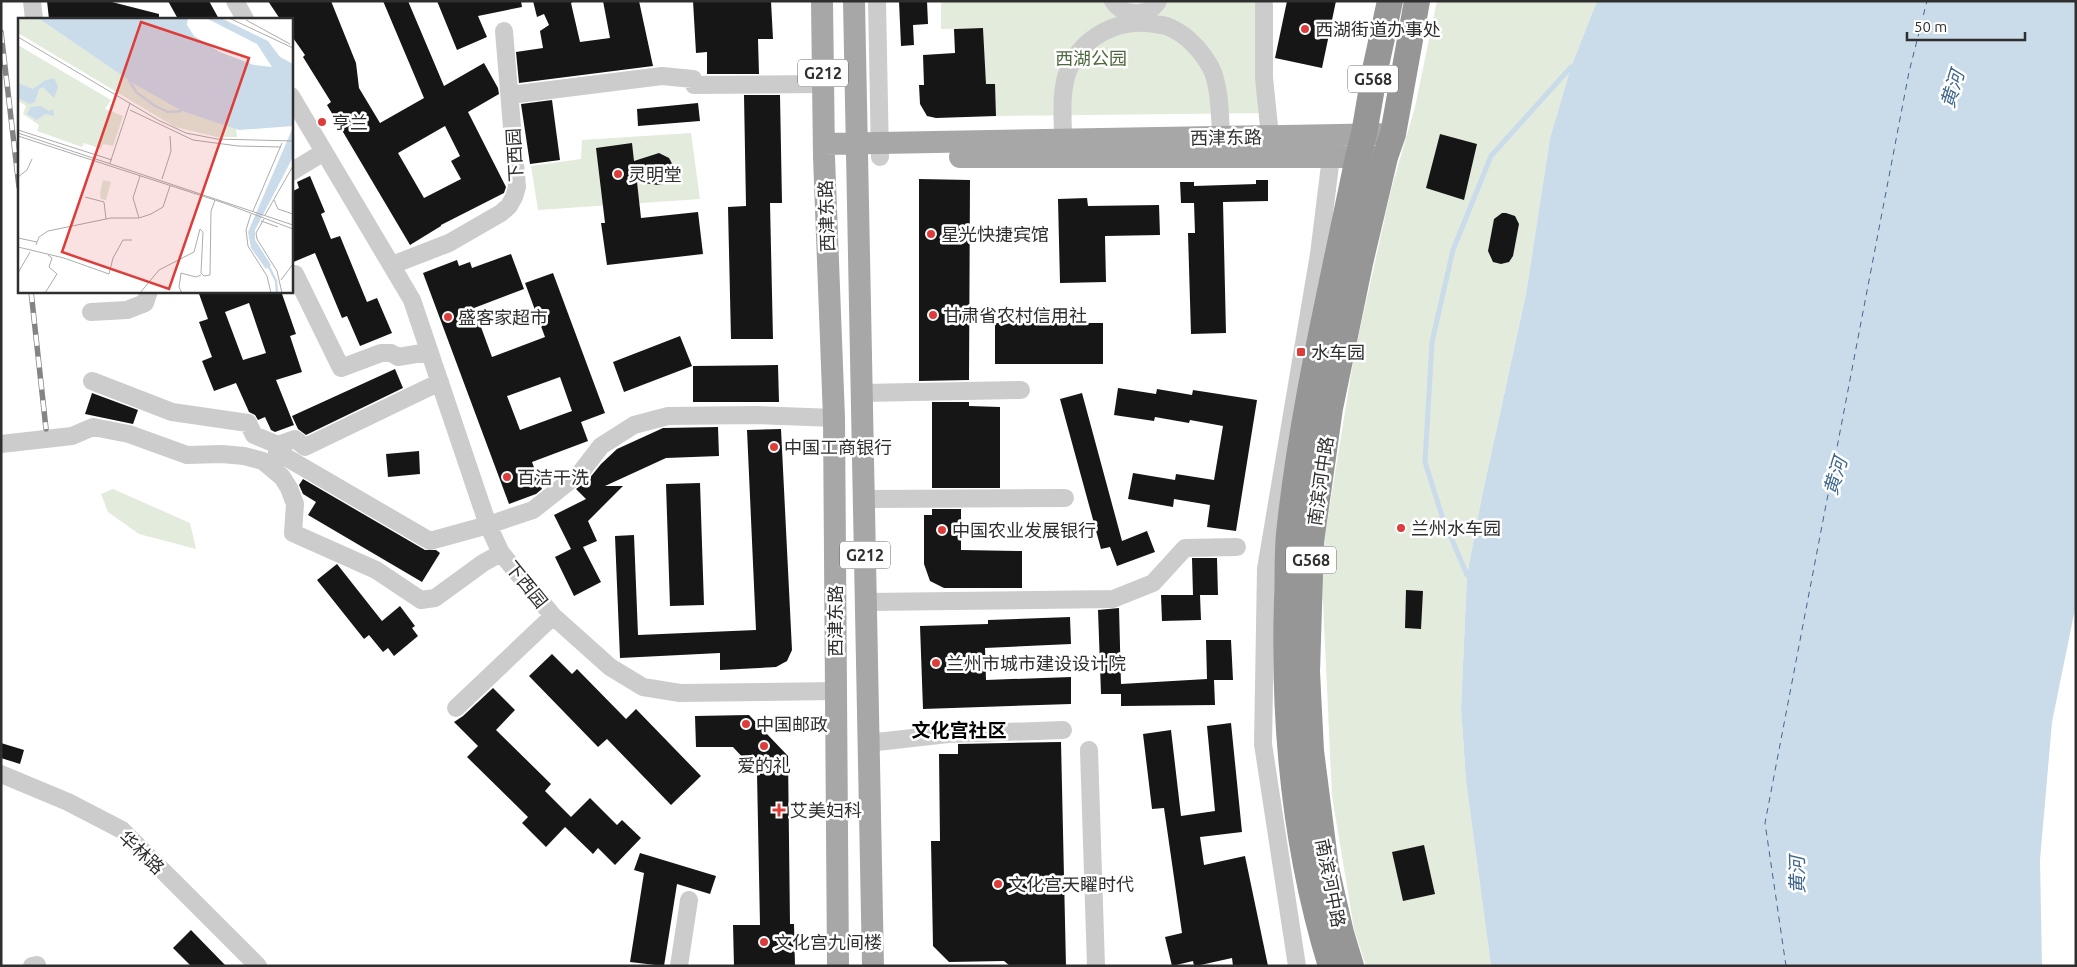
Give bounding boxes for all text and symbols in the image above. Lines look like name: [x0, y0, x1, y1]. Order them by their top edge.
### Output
scale bar: [1907, 10, 2024, 42]
inset map: [18, 18, 292, 292]
text: 50 m: [1914, 18, 1947, 35]
place label: 西湖街道办事处: [1315, 19, 1441, 39]
marker: 西湖街道办事处: [1299, 23, 1311, 35]
park label: 西湖公园: [1055, 48, 1127, 68]
road number: G212: [798, 59, 848, 86]
water label: 黄河: [1936, 64, 1969, 110]
road number: G568: [1348, 66, 1398, 92]
place label: 亨兰: [332, 112, 368, 132]
marker: 亨兰: [316, 116, 328, 128]
street label: 西津东路: [1190, 126, 1262, 148]
street label: 下西园: [503, 128, 525, 182]
place label: 灵明堂: [628, 164, 682, 184]
marker: 灵明堂: [612, 168, 624, 180]
street label: 西津东路: [815, 180, 837, 252]
place label: 星光快捷宾馆: [941, 224, 1049, 244]
marker: 星光快捷宾馆: [925, 228, 937, 240]
place label: 甘肃省农村信用社: [943, 305, 1087, 325]
place label: 盛客家超市: [458, 307, 548, 327]
marker: 甘肃省农村信用社: [927, 309, 939, 321]
marker: 盛客家超市: [442, 311, 454, 323]
place label: 水车园: [1311, 342, 1365, 362]
marker: 水车园: [1295, 346, 1307, 358]
street label: 南滨河中路: [1304, 435, 1336, 527]
place label: 中国工商银行: [784, 437, 892, 457]
marker: 中国工商银行: [768, 441, 780, 453]
water label: 黄河: [1819, 451, 1852, 497]
place label: 百洁干洗: [517, 467, 589, 487]
marker: 百洁干洗: [501, 471, 513, 483]
place label: 兰州水车园: [1411, 518, 1501, 538]
place label: 中国农业发展银行: [952, 520, 1096, 540]
marker: 兰州水车园: [1395, 522, 1407, 534]
marker: 中国农业发展银行: [936, 524, 948, 536]
road number: G212: [840, 542, 890, 568]
road number: G568: [1286, 546, 1336, 574]
street label: 下西园: [502, 557, 552, 611]
street label: 西津东路: [825, 585, 845, 657]
place label: 兰州市城市建设设计院: [946, 653, 1126, 673]
marker: 兰州市城市建设设计院: [930, 657, 942, 669]
place label: 中国邮政: [756, 714, 828, 734]
marker: 中国邮政: [740, 718, 752, 730]
district label: 文化宫社区: [911, 719, 1007, 741]
marker: 爱的礼: [758, 740, 770, 752]
place label: 爱的礼: [737, 755, 791, 775]
place label: 艾美妇科: [790, 800, 862, 820]
marker: 艾美妇科: [772, 803, 786, 817]
street label: 华林路: [115, 826, 169, 878]
street label: 南滨河中路: [1313, 837, 1349, 929]
water label: 黄河: [1786, 852, 1808, 894]
place label: 文化宫天矅时代: [1008, 874, 1134, 894]
marker: 文化宫天矅时代: [992, 878, 1004, 890]
place label: 文化宫九间楼: [774, 932, 882, 952]
marker: 文化宫九间楼: [758, 936, 770, 948]

